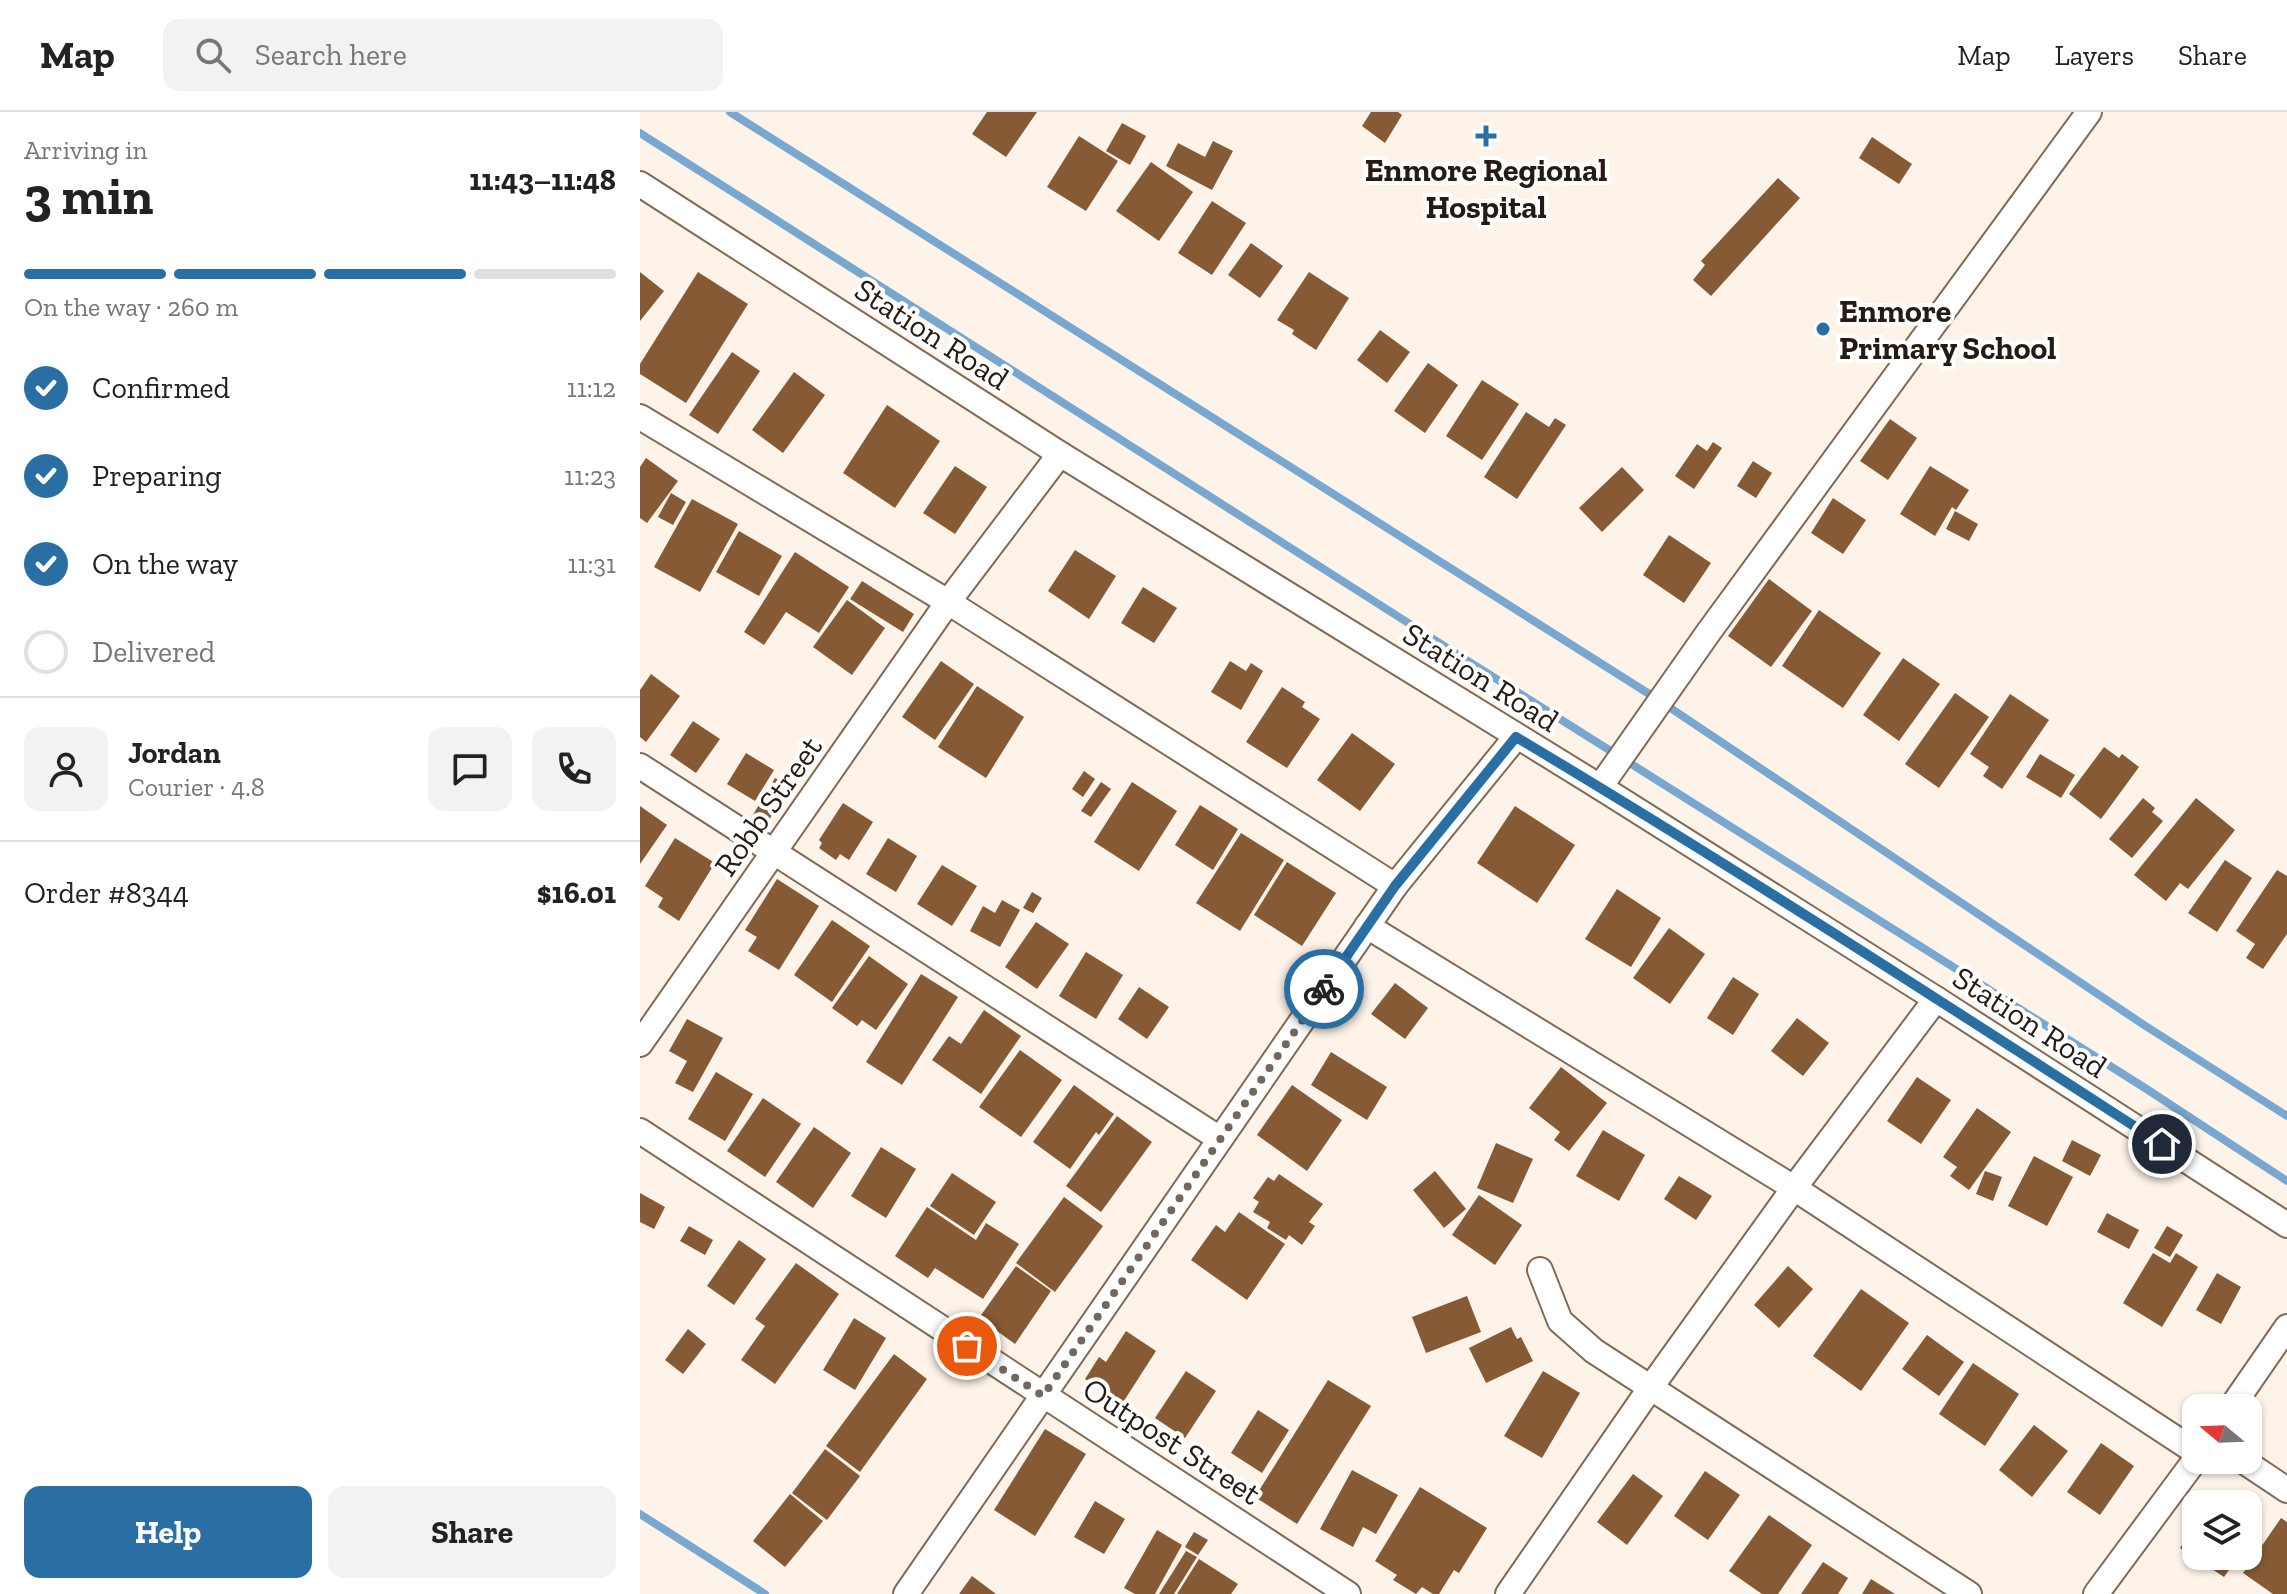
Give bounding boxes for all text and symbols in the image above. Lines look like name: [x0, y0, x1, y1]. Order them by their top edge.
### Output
search box: [163, 19, 723, 91]
text: Map: [40, 32, 115, 78]
icon: search: [191, 33, 235, 77]
text: Search here: [255, 37, 407, 73]
text: Map: [1957, 39, 2011, 72]
text: Layers: [2055, 39, 2134, 72]
text: Share: [2178, 39, 2247, 72]
marker: Enmore Regional Hospital: [1475, 125, 1497, 147]
text: Arriving in: [24, 134, 147, 166]
place label: Enmore Regional Hospital: [1365, 151, 1607, 226]
text: 11:43–11:48: [469, 162, 616, 198]
text: 3 min: [24, 165, 153, 227]
street label: Station Road: [848, 270, 1017, 398]
text: On the way · 260 m: [24, 291, 238, 323]
place label: Enmore Primary School: [1839, 292, 2056, 367]
marker: Enmore Primary School: [1814, 320, 1832, 338]
icon: check: [24, 366, 68, 410]
text: Confirmed: [92, 370, 230, 406]
text: 11:12: [567, 372, 616, 404]
icon: check: [24, 454, 68, 498]
text: Preparing: [92, 458, 222, 494]
text: 11:23: [564, 460, 616, 492]
icon: check: [24, 542, 68, 586]
text: On the way: [92, 546, 238, 582]
text: 11:31: [567, 548, 616, 580]
street label: Station Road: [1396, 614, 1566, 740]
text: Delivered: [92, 634, 215, 670]
button: person: [24, 727, 108, 811]
button: chat: [428, 727, 512, 811]
button: phone: [532, 727, 616, 811]
street label: Robb Street: [706, 729, 830, 883]
text: Jordan: [128, 735, 221, 771]
text: Courier · 4.8: [128, 771, 265, 803]
text: Order #8344: [24, 875, 189, 911]
text: $16.01: [537, 875, 616, 911]
courier: [1284, 949, 1364, 1029]
street label: Station Road: [1946, 958, 2115, 1086]
icon: bike: [1302, 967, 1346, 1011]
pin: [2128, 1110, 2196, 1178]
icon: home: [2140, 1122, 2184, 1166]
pin: [933, 1312, 1001, 1380]
icon: bag: [945, 1324, 989, 1368]
street label: Outpost Street: [1076, 1369, 1268, 1513]
north arrow: [2182, 1394, 2262, 1474]
map controls: [2182, 1394, 2262, 1570]
button: Help: [24, 1486, 312, 1578]
button: Share: [328, 1486, 616, 1578]
button: layers: [2182, 1490, 2262, 1570]

